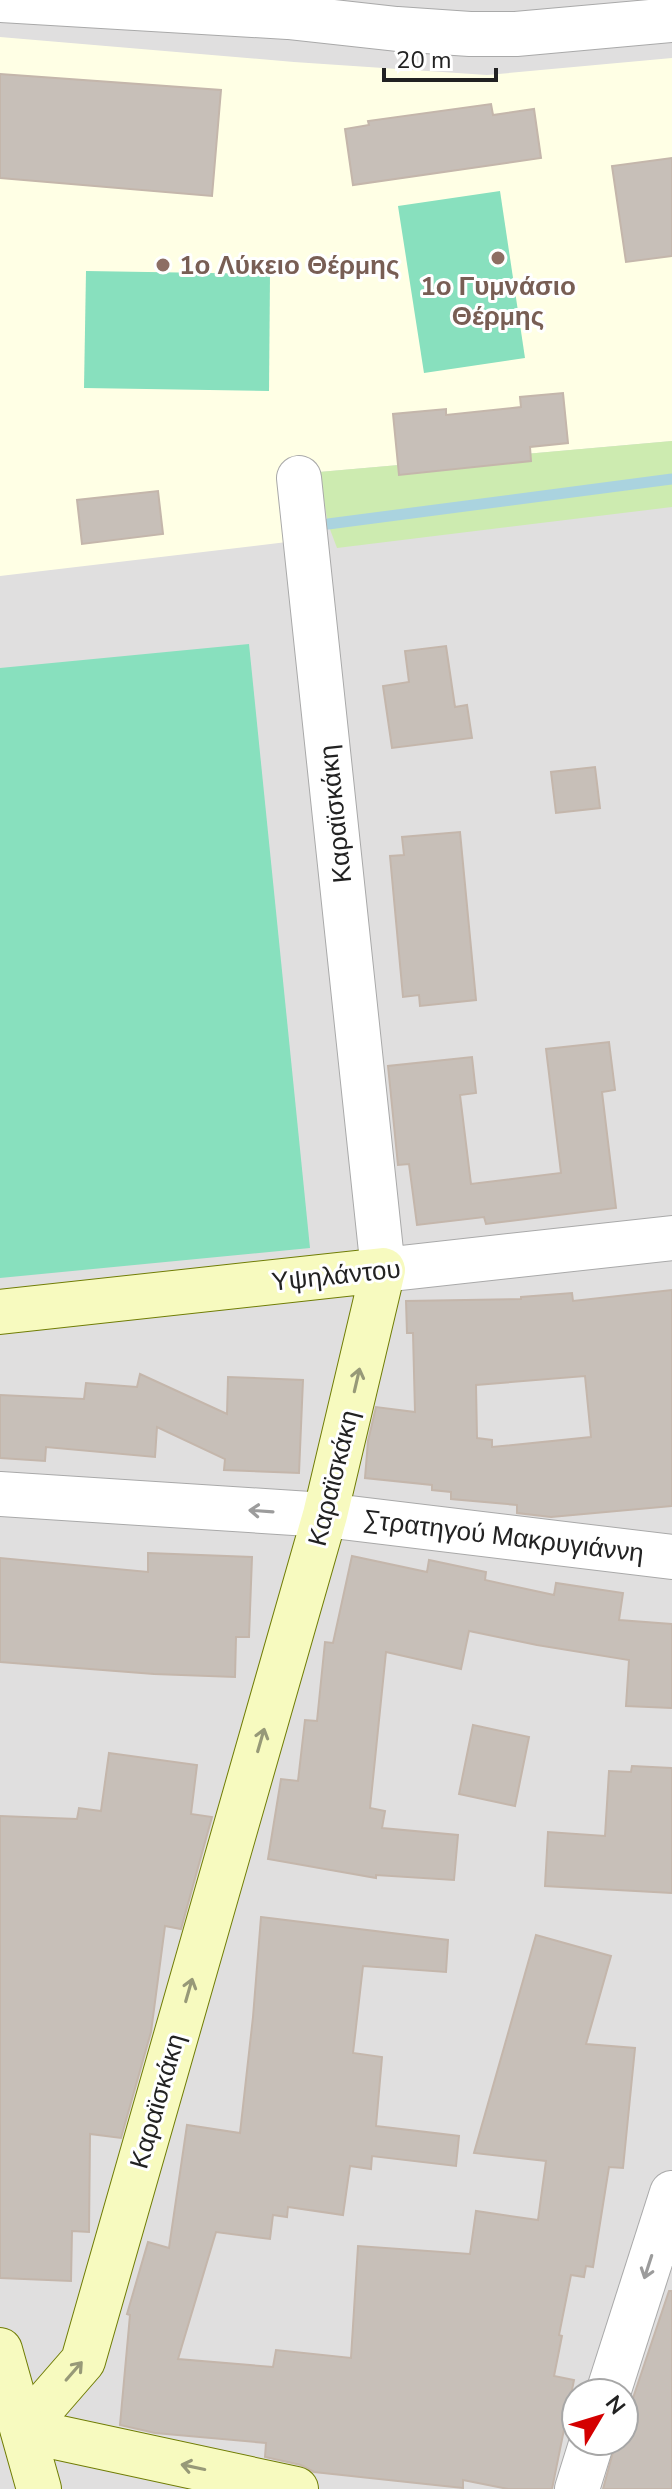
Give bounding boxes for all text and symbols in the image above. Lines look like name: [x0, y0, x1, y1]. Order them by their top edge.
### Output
scale bar: [384, 32, 496, 82]
text: 20 m: [396, 44, 452, 76]
place label: 1ο Λύκειο Θέρμης: [179, 248, 399, 283]
marker: 1ο Γυμνάσιο Θέρμης: [489, 249, 507, 267]
marker: 1ο Λύκειο Θέρμης: [154, 256, 172, 274]
place label: 1ο Γυμνάσιο Θέρμης: [420, 269, 576, 334]
street label: Καραϊσκάκη: [311, 743, 360, 885]
street label: Υψηλάντου: [270, 1251, 402, 1300]
one-way arrow: [350, 1368, 365, 1394]
street label: Καραϊσκάκη: [300, 1407, 367, 1550]
street label: Στρατηγού Μακρυγιάννη: [362, 1502, 646, 1571]
one-way arrow: [248, 1503, 275, 1518]
one-way arrow: [254, 1727, 269, 1753]
one-way arrow: [182, 1977, 197, 2003]
street label: Καραϊσκάκη: [122, 2030, 193, 2173]
one-way arrow: [640, 2254, 655, 2280]
one-way arrow: [65, 2362, 83, 2382]
north arrow: [560, 2377, 640, 2457]
text: N: [598, 2390, 632, 2421]
one-way arrow: [180, 2459, 206, 2474]

